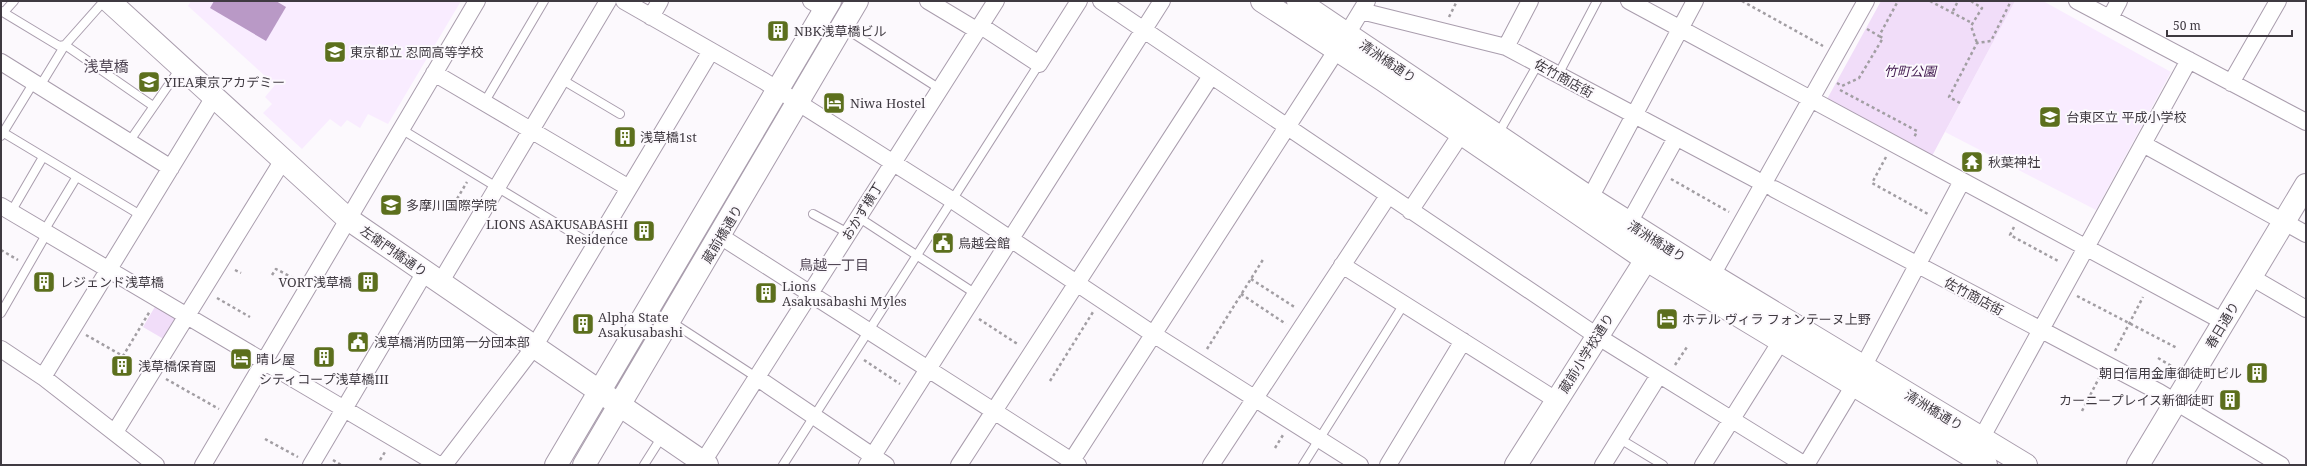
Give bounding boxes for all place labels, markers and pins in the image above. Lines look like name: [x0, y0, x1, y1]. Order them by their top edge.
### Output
building icon: NBK浅草橋ビル: [765, 18, 791, 44]
place label: NBK浅草橋ビル: [794, 22, 887, 40]
school or university icon: 東京都立 忍岡高等学校: [322, 39, 348, 65]
place label: 東京都立 忍岡高等学校: [350, 43, 483, 61]
school or university icon: YIEA東京アカデミー: [136, 69, 162, 95]
place label: YIEA東京アカデミー: [163, 73, 285, 91]
hotel icon: Niwa Hostel: [821, 90, 847, 116]
place label: Niwa Hostel: [850, 94, 925, 112]
school or university icon: 台東区立 平成小学校: [2037, 104, 2063, 130]
place label: 台東区立 平成小学校: [2066, 108, 2186, 126]
building icon: 浅草橋1st: [612, 124, 638, 150]
place label: 浅草橋1st: [640, 128, 697, 146]
temple icon: 秋葉神社: [1959, 149, 1985, 175]
place label: 秋葉神社: [1988, 153, 2040, 171]
school or university icon: 多摩川国際学院: [378, 192, 404, 218]
place label: 多摩川国際学院: [406, 196, 497, 214]
place label: LIONS ASAKUSABASHI Residence: [486, 215, 628, 248]
building icon: LIONS ASAKUSABASHI Residence: [631, 218, 657, 244]
public building icon: 鳥越会館: [930, 230, 956, 256]
place label: 鳥越会館: [958, 234, 1010, 252]
building icon: レジェンド浅草橋: [31, 269, 57, 295]
building icon: VORT浅草橋: [355, 269, 381, 295]
place label: レジェンド浅草橋: [60, 273, 164, 291]
place label: VORT浅草橋: [279, 273, 352, 291]
place label: Lions Asakusabashi Myles: [782, 277, 907, 310]
building icon: Lions Asakusabashi Myles: [753, 280, 779, 306]
hotel icon: ホテル ヴィラ フォンテーヌ上野: [1654, 306, 1680, 332]
place label: Alpha State Asakusabashi: [598, 308, 683, 341]
place label: ホテル ヴィラ フォンテーヌ上野: [1682, 310, 1871, 328]
building icon: Alpha State Asakusabashi: [570, 311, 596, 337]
public building icon: 浅草橋消防団第一分団本部: [345, 329, 371, 355]
place label: 浅草橋消防団第一分団本部: [374, 333, 530, 351]
building icon: シティコープ浅草橋III: [311, 344, 337, 370]
hotel icon: 晴レ屋: [228, 346, 254, 372]
place label: 晴レ屋: [256, 350, 295, 368]
building icon: 浅草橋保育園: [109, 353, 135, 379]
place label: 浅草橋保育園: [138, 357, 216, 375]
building icon: 朝日信用金庫御徒町ビル: [2244, 360, 2270, 386]
place label: 朝日信用金庫御徒町ビル: [2099, 364, 2242, 382]
place label: シティコープ浅草橋III: [259, 370, 389, 388]
building icon: カーニープレイス新御徒町: [2217, 387, 2243, 413]
place label: カーニープレイス新御徒町: [2059, 391, 2214, 409]

